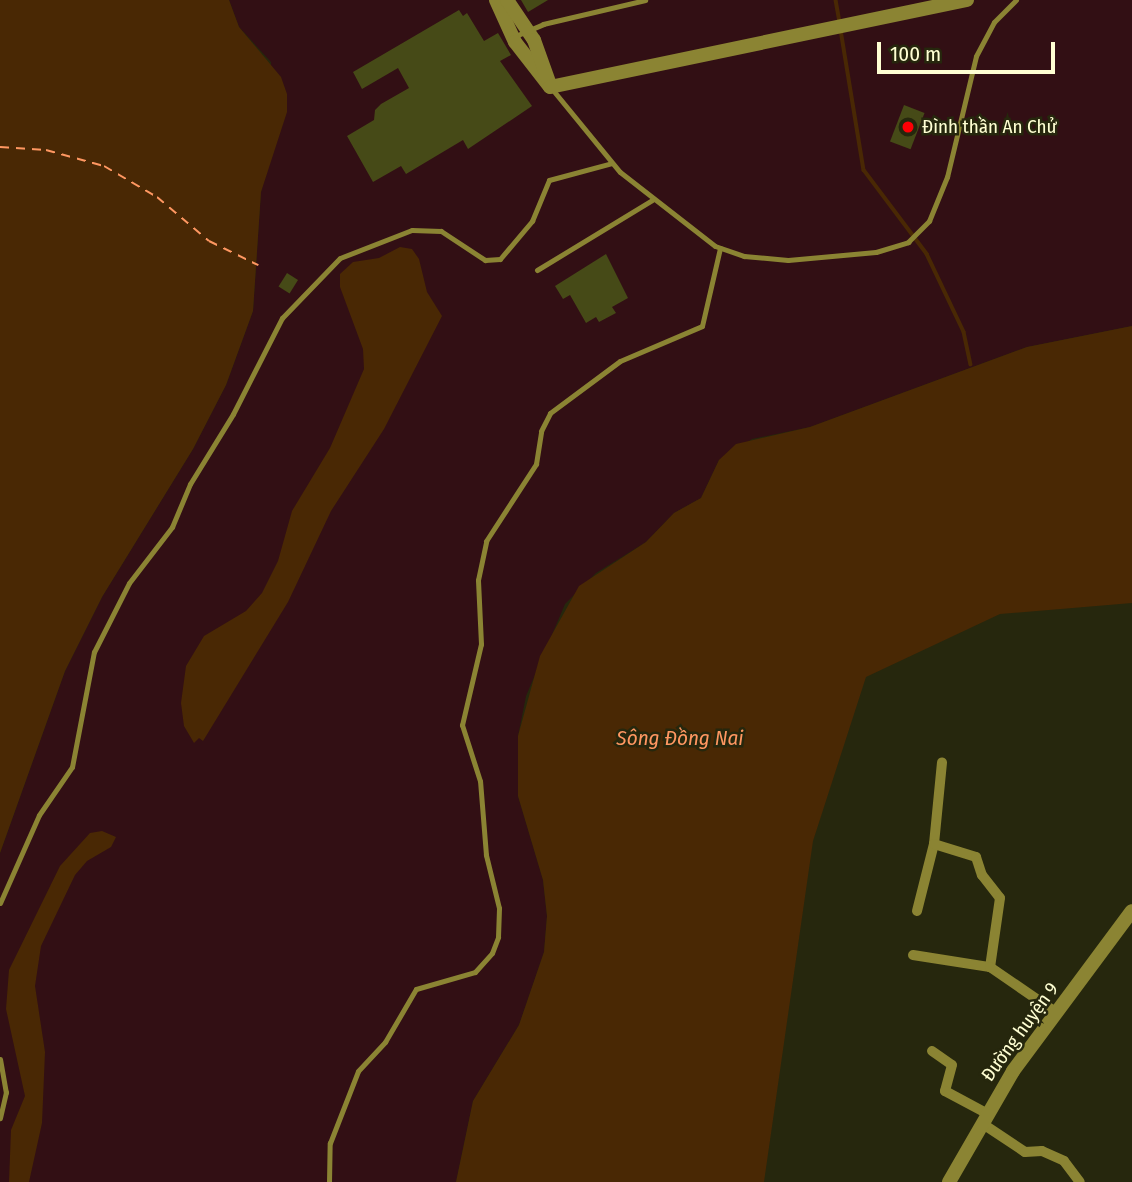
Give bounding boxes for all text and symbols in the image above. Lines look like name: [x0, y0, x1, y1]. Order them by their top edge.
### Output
scale bar: [880, 28, 1058, 72]
text: 100 m: [890, 41, 941, 67]
place label: Đình thần An Chử: [922, 116, 1057, 138]
marker: Đình thần An Chử: [900, 119, 916, 135]
water label: Sông Đồng Nai: [616, 725, 744, 751]
street label: Đường huyện 9: [977, 978, 1063, 1086]

